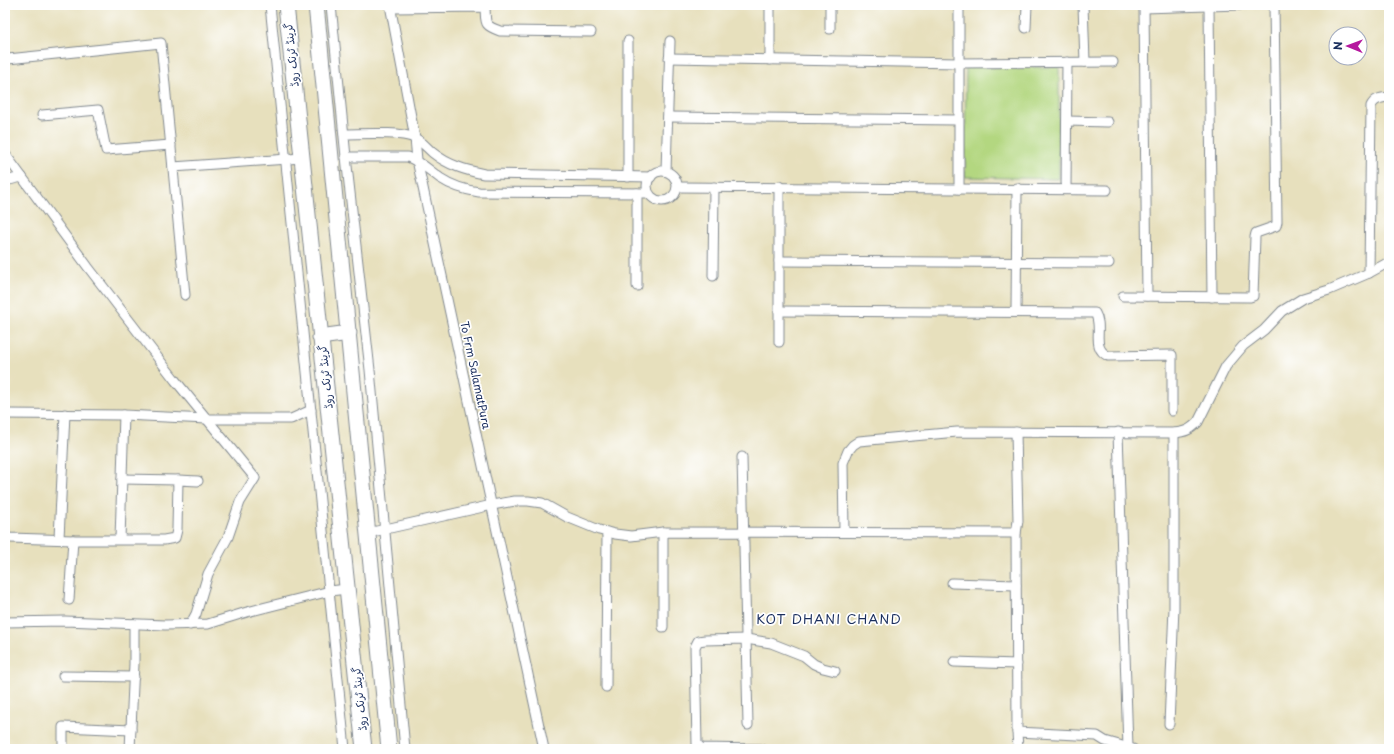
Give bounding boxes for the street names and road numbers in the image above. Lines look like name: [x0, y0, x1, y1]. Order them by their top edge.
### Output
street label: گرینڈ ٹرنک روڈ: [279, 22, 303, 88]
street label: To Frm SalamatPura: [456, 319, 496, 431]
street label: گرینڈ ٹرنک روڈ: [313, 344, 337, 410]
street label: گرینڈ ٹرنک روڈ: [347, 666, 371, 732]

